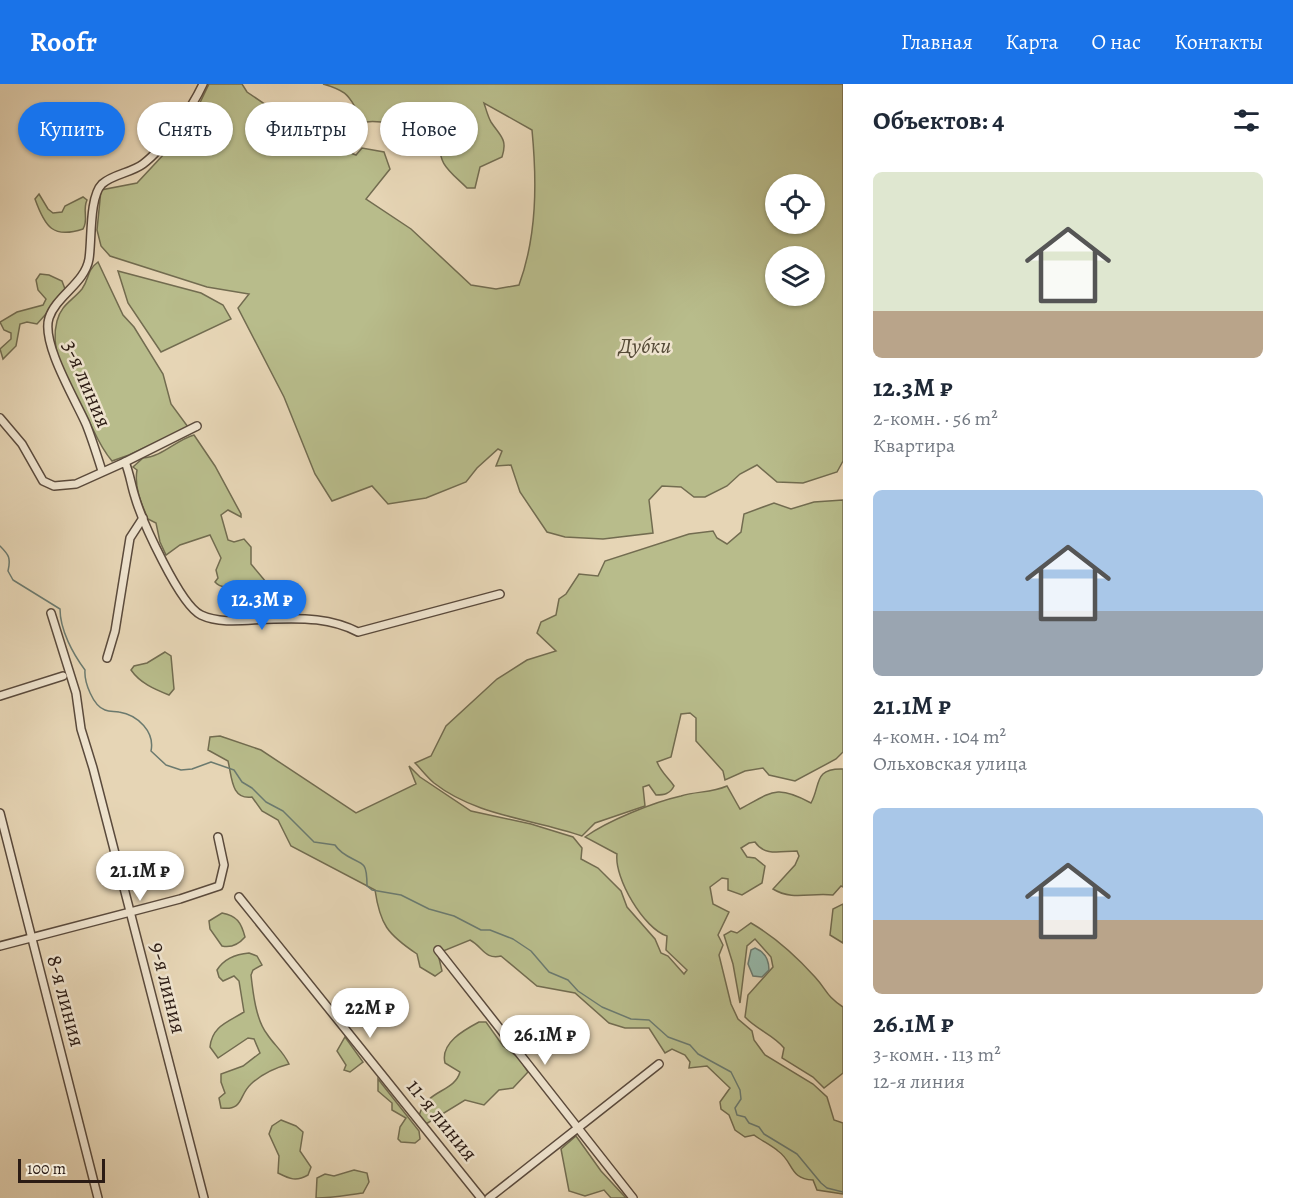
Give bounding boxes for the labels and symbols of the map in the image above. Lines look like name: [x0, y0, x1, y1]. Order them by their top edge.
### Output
park label: Дубки: [617, 331, 671, 361]
street label: 3-я линия: [55, 336, 119, 432]
pin: 12.3M ₽: [207, 580, 317, 631]
pin: 21.1M ₽: [85, 851, 195, 902]
street label: 9-я линия: [142, 939, 194, 1037]
street label: 8-я линия: [39, 952, 93, 1050]
pin: 22M ₽: [328, 988, 412, 1039]
pin: 26.1M ₽: [490, 1015, 600, 1066]
street label: 11-я линия: [399, 1072, 485, 1168]
scale bar: [18, 1156, 105, 1184]

